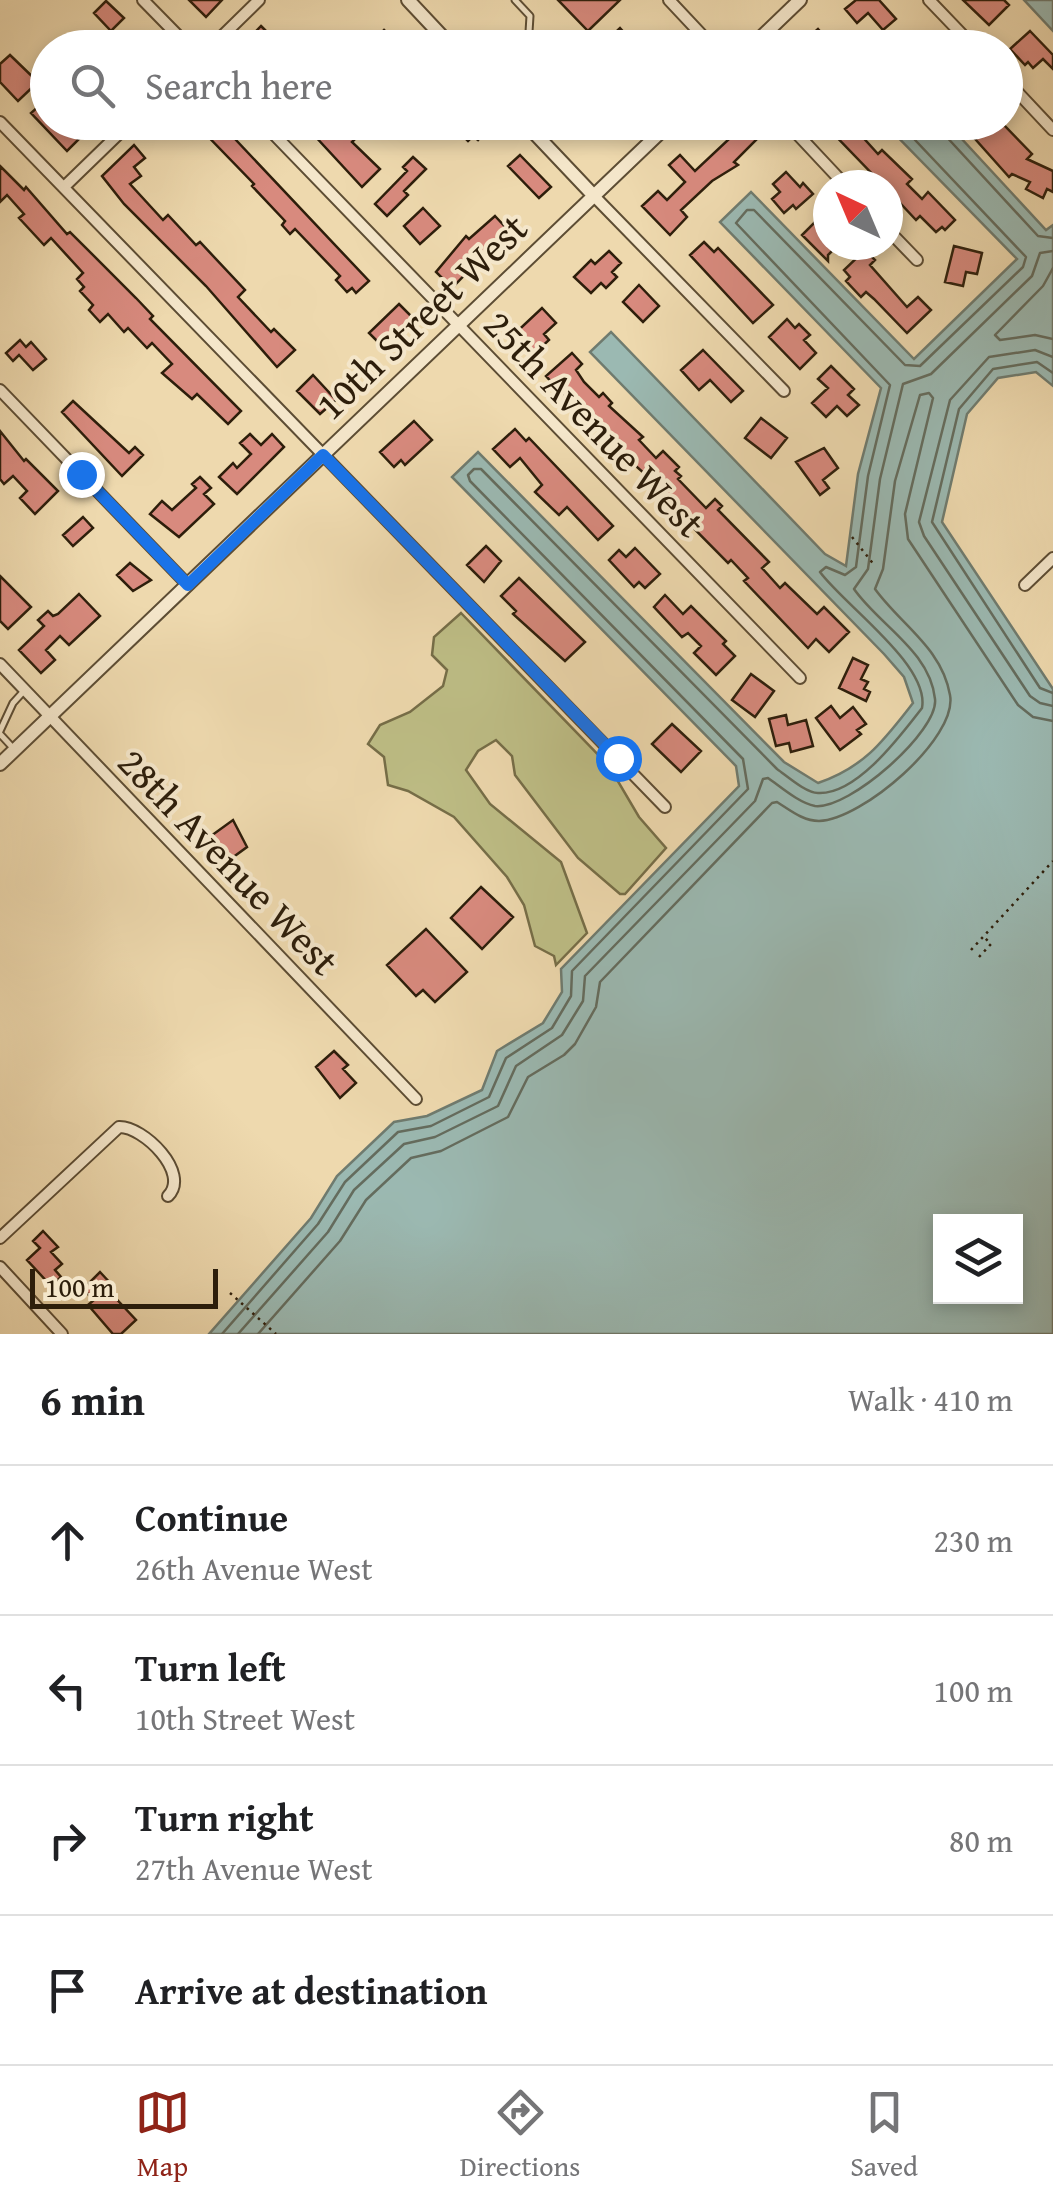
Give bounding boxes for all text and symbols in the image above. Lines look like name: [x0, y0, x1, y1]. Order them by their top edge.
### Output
search box: [30, 30, 1023, 140]
text: Search here: [145, 57, 333, 113]
icon: search: [65, 58, 120, 113]
north arrow: [813, 170, 903, 260]
street label: 10th Street West: [302, 199, 540, 433]
street label: 25th Avenue West: [471, 296, 719, 550]
route end: [59, 452, 105, 498]
street label: 28th Avenue West: [105, 734, 353, 988]
route start: [596, 736, 642, 782]
map controls: [933, 1214, 1023, 1304]
button: layers: [933, 1214, 1023, 1304]
scale bar: [30, 1264, 218, 1308]
text: 100 m: [45, 1266, 114, 1307]
text: 6 min: [40, 1369, 145, 1430]
text: Walk · 410 m: [848, 1376, 1013, 1423]
text: Continue: [135, 1489, 288, 1545]
icon: ahead: [40, 1513, 95, 1568]
text: 230 m: [934, 1517, 1013, 1564]
text: 26th Avenue West: [135, 1545, 372, 1592]
text: Turn left: [135, 1639, 286, 1695]
icon: left: [40, 1663, 95, 1718]
text: 100 m: [934, 1667, 1013, 1714]
text: 10th Street West: [135, 1695, 355, 1742]
text: Turn right: [135, 1789, 314, 1845]
icon: right: [40, 1813, 95, 1868]
text: 80 m: [949, 1817, 1013, 1864]
text: 27th Avenue West: [135, 1845, 372, 1892]
text: Arrive at destination: [135, 1962, 488, 2018]
icon: arrive: [40, 1963, 95, 2018]
tab: Map: [135, 2085, 190, 2186]
tab: Directions: [460, 2085, 580, 2186]
tab: Saved: [850, 2085, 918, 2186]

